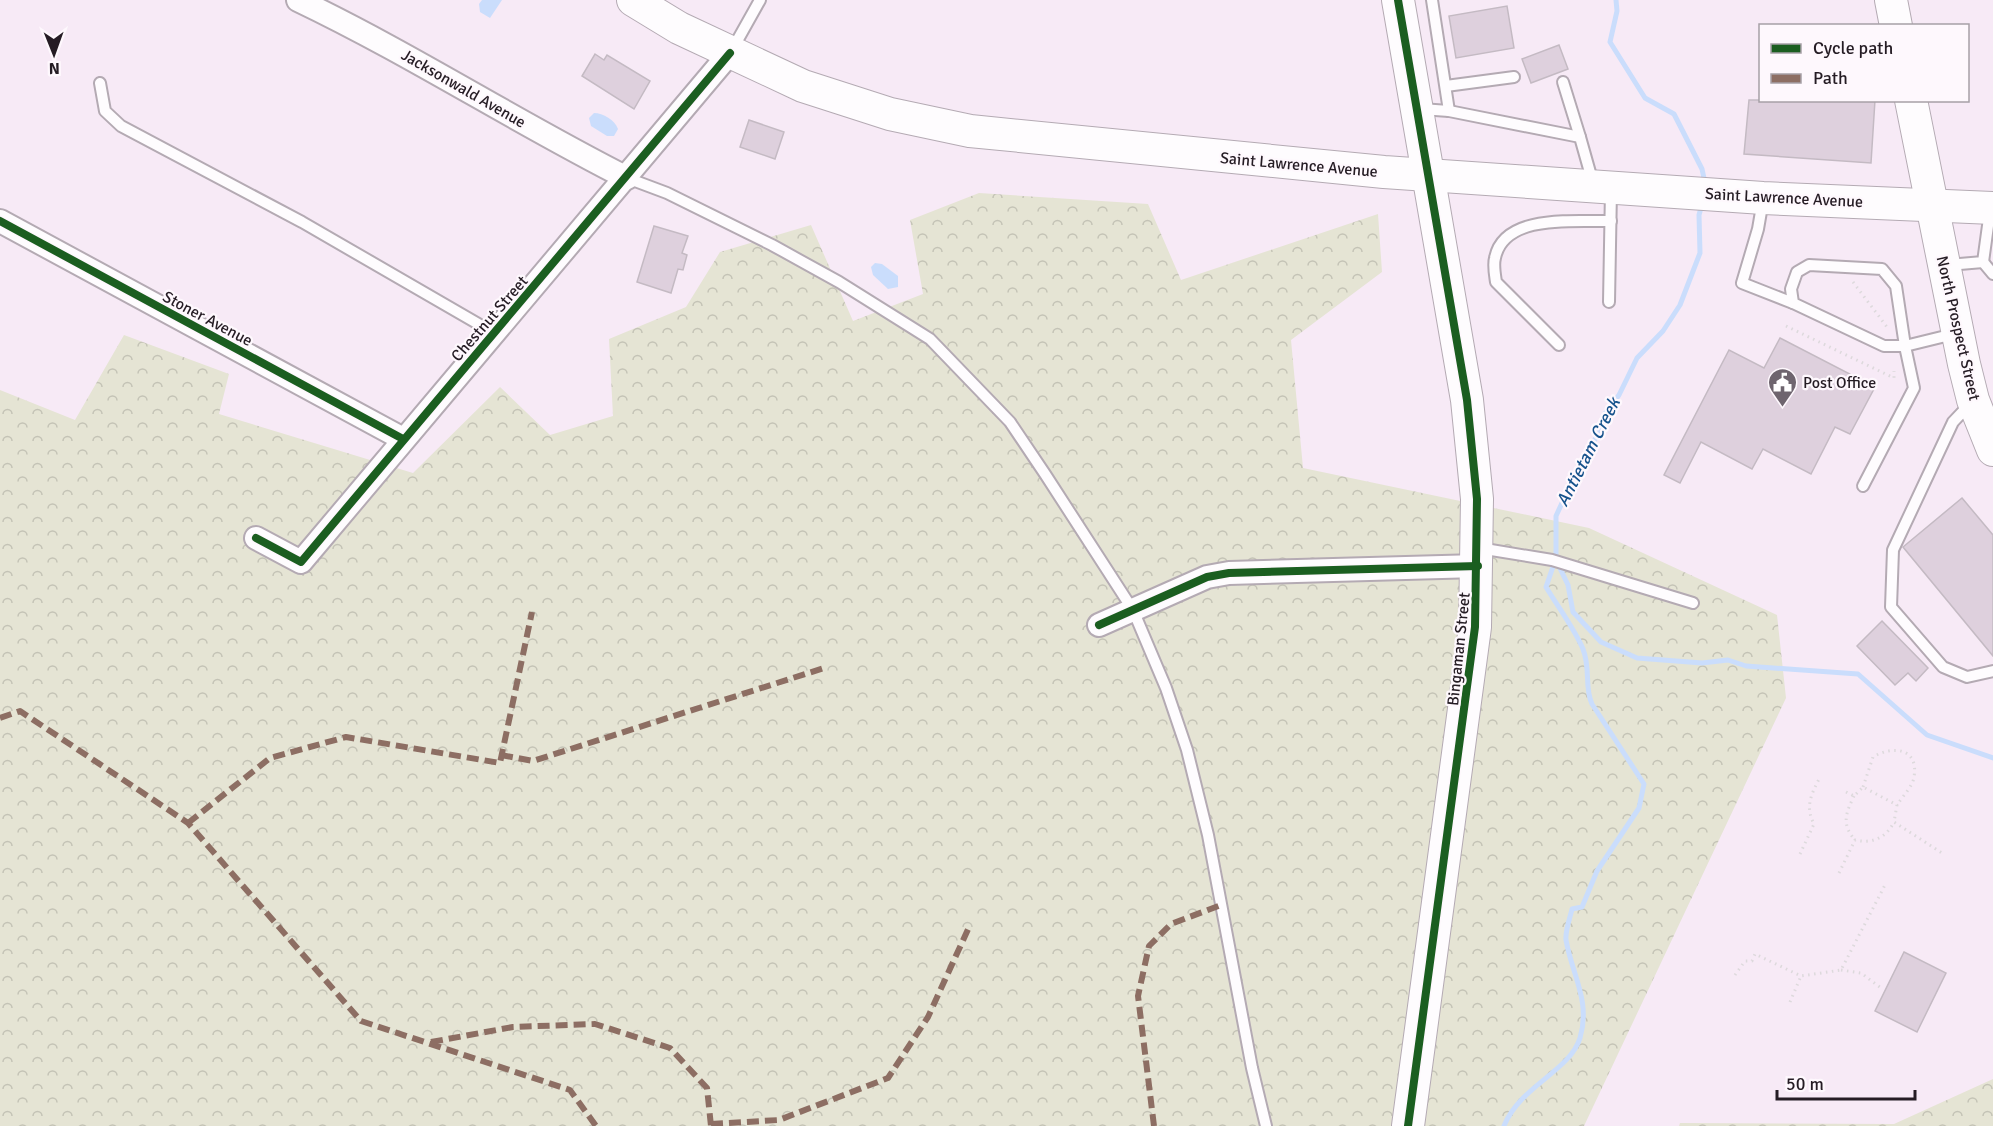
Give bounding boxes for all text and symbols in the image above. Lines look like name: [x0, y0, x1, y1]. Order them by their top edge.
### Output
north arrow: [24, 24, 84, 84]
legend: [1759, 24, 1969, 102]
text: Cycle path: [1813, 37, 1893, 59]
street label: Jacksonwald Avenue: [398, 45, 529, 133]
text: N: [49, 58, 60, 78]
text: Path: [1813, 67, 1848, 89]
street label: Saint Lawrence Avenue: [1219, 148, 1379, 182]
street label: Saint Lawrence Avenue: [1704, 184, 1863, 212]
street label: North Prospect Street: [1932, 254, 1984, 403]
street label: Chestnut Street: [447, 271, 533, 366]
street label: Stoner Avenue: [159, 287, 256, 351]
public building icon: Post Office: [1766, 366, 1798, 408]
place label: Post Office: [1803, 373, 1876, 393]
water label: Antietam Creek: [1551, 392, 1626, 510]
street label: Bingaman Street: [1443, 591, 1475, 707]
scale bar: [1777, 1063, 1915, 1101]
text: 50 m: [1786, 1073, 1824, 1095]

